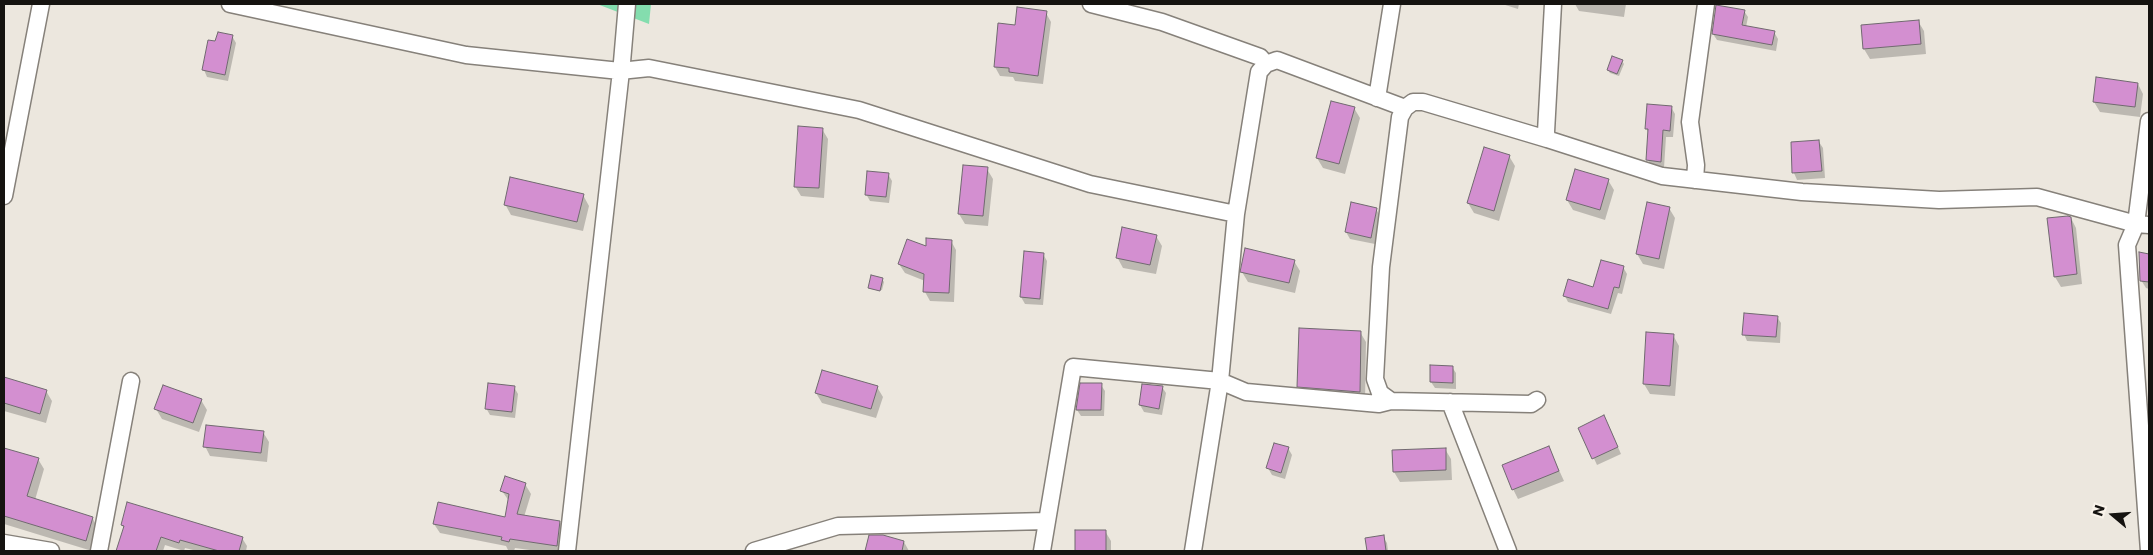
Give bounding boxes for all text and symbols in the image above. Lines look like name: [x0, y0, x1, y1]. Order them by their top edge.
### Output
north arrow: [2088, 490, 2138, 540]
text: N: [2088, 502, 2110, 518]

